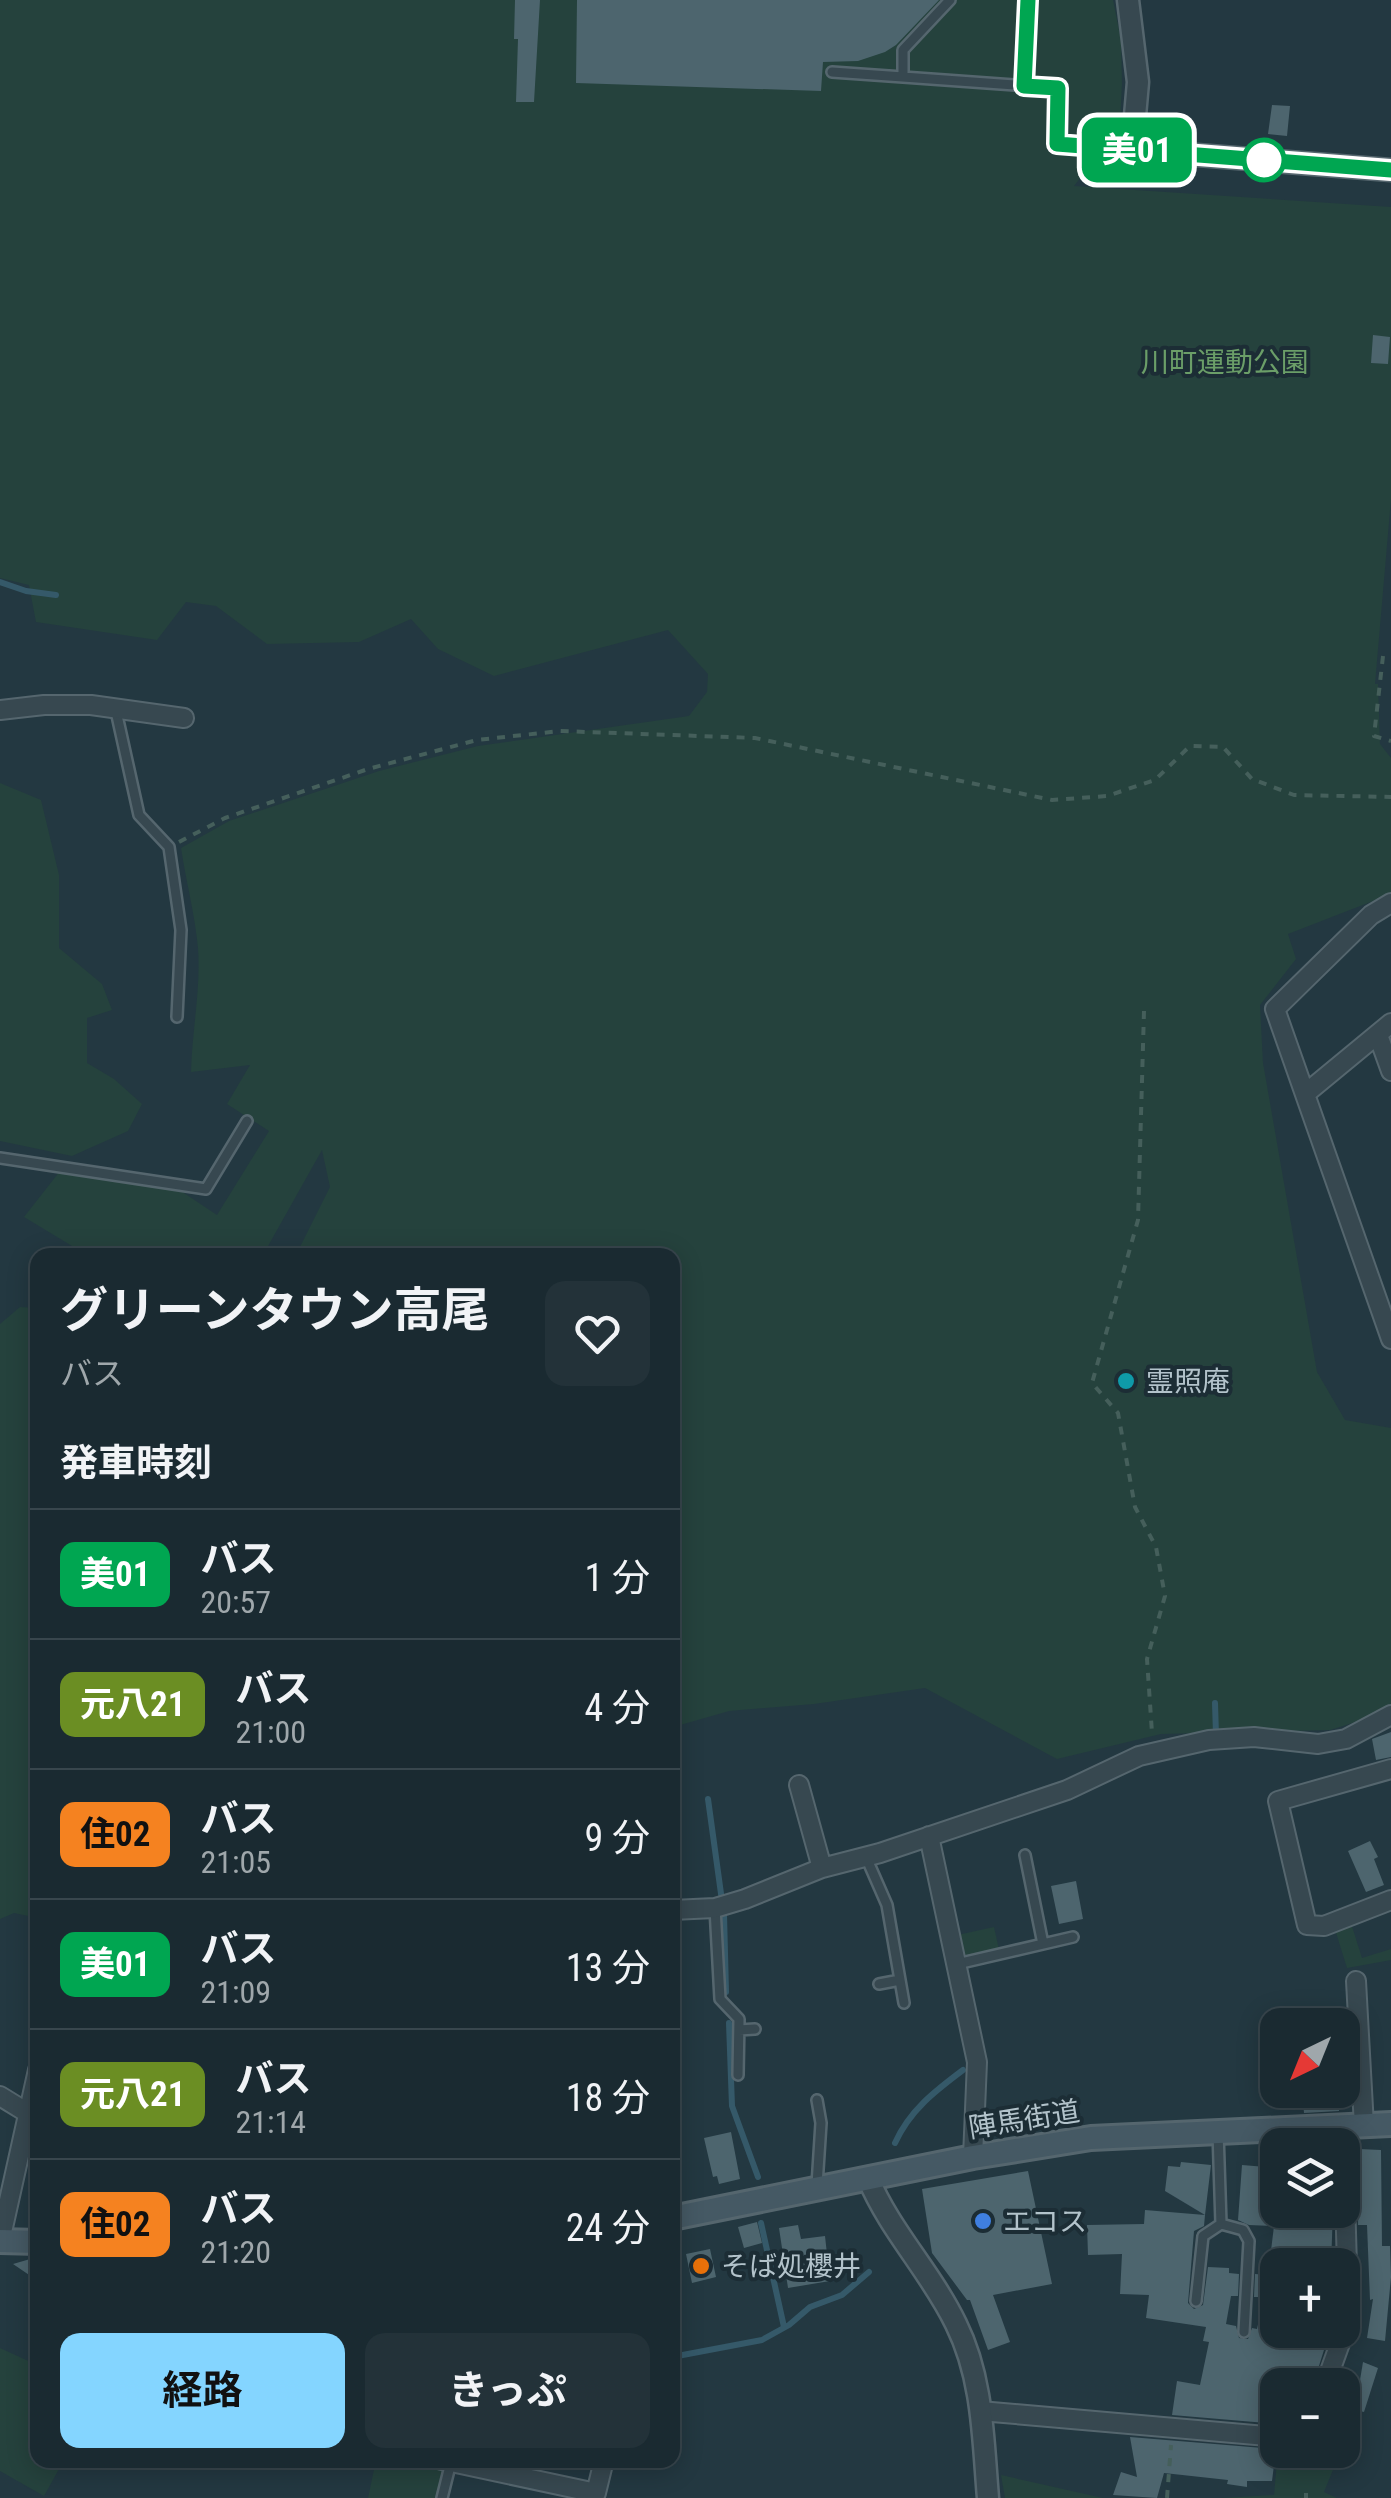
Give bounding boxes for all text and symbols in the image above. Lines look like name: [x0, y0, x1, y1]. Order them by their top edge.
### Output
line badge: 美01: [1080, 118, 1194, 182]
text: 美01: [1102, 130, 1172, 171]
unlabelled marker: [1243, 139, 1285, 181]
park label: 川町運動公園: [1141, 346, 1309, 379]
button: heart: [545, 1281, 650, 1386]
text: グリーンタウン高尾: [60, 1282, 490, 1339]
text: バス: [60, 1355, 124, 1393]
place label: 霊照庵: [1146, 1365, 1230, 1398]
marker: 霊照庵: [1115, 1370, 1137, 1392]
text: 発車時刻: [60, 1441, 212, 1485]
text: バス: [200, 1537, 276, 1581]
text: 美01: [80, 1554, 150, 1595]
text: 1 分: [585, 1556, 650, 1600]
text: 20:57: [200, 1583, 271, 1621]
text: バス: [235, 1667, 311, 1711]
text: 元八21: [80, 1684, 185, 1725]
text: 4 分: [585, 1686, 650, 1730]
text: 21:00: [235, 1713, 306, 1751]
text: バス: [200, 1797, 276, 1841]
text: 住02: [80, 1814, 150, 1855]
text: 9 分: [585, 1816, 650, 1860]
text: 21:05: [200, 1843, 271, 1881]
text: バス: [200, 1927, 276, 1971]
text: 美01: [80, 1944, 150, 1985]
text: 13 分: [566, 1946, 650, 1990]
text: 21:09: [200, 1973, 271, 2011]
north arrow: [1260, 2008, 1360, 2108]
map controls: [1260, 2008, 1360, 2468]
text: バス: [235, 2057, 311, 2101]
text: 元八21: [80, 2074, 185, 2115]
text: 18 分: [566, 2076, 650, 2120]
street label: 陣馬街道: [966, 2094, 1082, 2145]
text: 21:14: [235, 2103, 306, 2141]
button: layers: [1260, 2128, 1360, 2228]
text: バス: [200, 2187, 276, 2231]
text: 住02: [80, 2204, 150, 2245]
place label: エコス: [1003, 2205, 1087, 2238]
text: 24 分: [566, 2206, 650, 2250]
marker: エコス: [972, 2210, 994, 2232]
text: 21:20: [200, 2233, 271, 2271]
button: +: [1260, 2248, 1360, 2348]
place label: そば処櫻井: [721, 2250, 861, 2283]
marker: そば処櫻井: [690, 2255, 712, 2277]
button: 経路: [60, 2333, 345, 2448]
button: きっぷ: [365, 2333, 650, 2448]
button: −: [1260, 2368, 1360, 2468]

